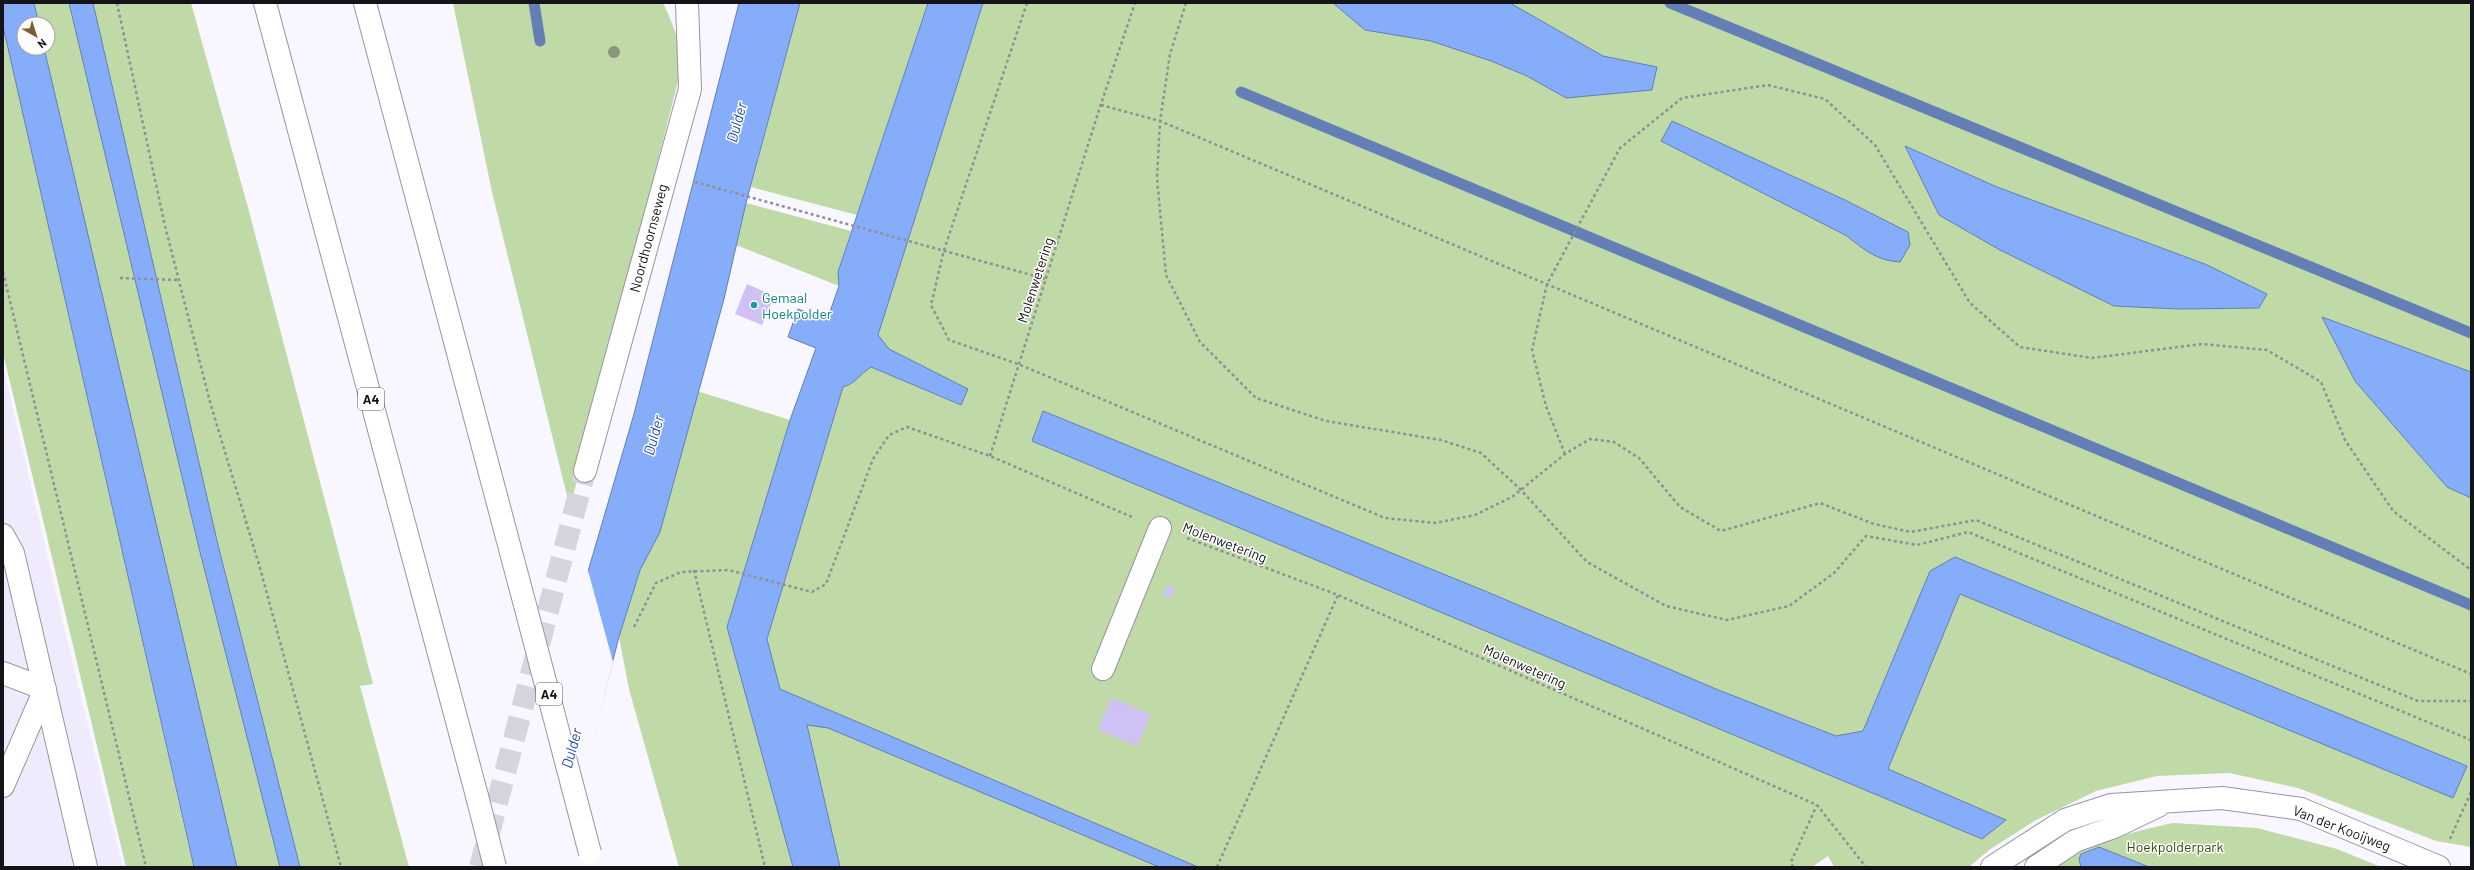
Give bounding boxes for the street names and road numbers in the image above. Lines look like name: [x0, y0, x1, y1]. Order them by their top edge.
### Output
street label: Noordhoornseweg: [625, 182, 671, 294]
street label: Molenwetering: [1013, 235, 1057, 325]
road number: A4: [358, 388, 384, 410]
street label: Molenwetering: [1180, 518, 1270, 566]
street label: Molenwetering: [1481, 640, 1569, 692]
road number: A4: [536, 683, 562, 705]
street label: Van der Kooijweg: [2291, 802, 2393, 854]

